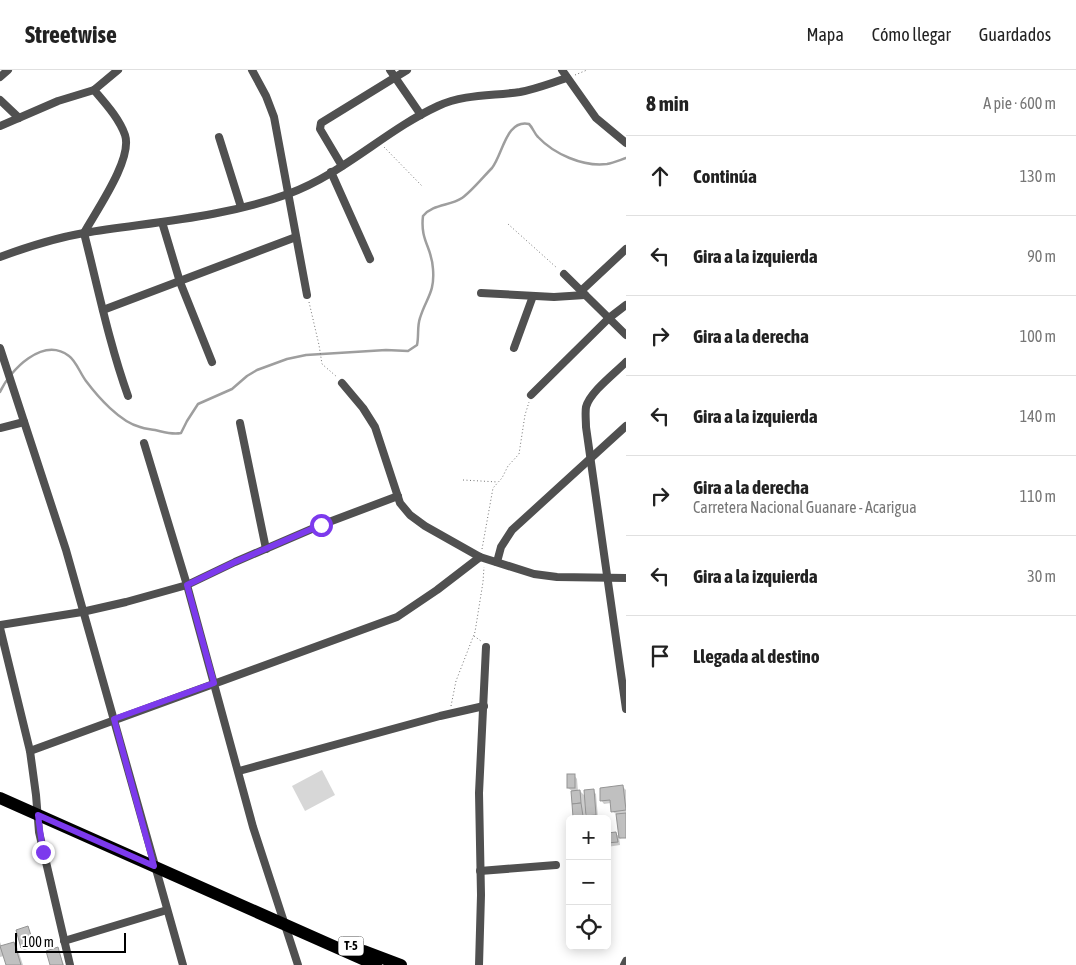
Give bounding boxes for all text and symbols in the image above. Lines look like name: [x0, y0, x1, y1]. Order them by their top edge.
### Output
text: Streetwise: [25, 21, 117, 48]
text: Mapa: [806, 24, 844, 45]
text: Cómo llegar: [872, 24, 951, 45]
text: Guardados: [979, 24, 1051, 45]
text: 8 min: [646, 91, 689, 115]
text: A pie · 600 m: [983, 94, 1056, 112]
icon: ahead: [646, 162, 674, 190]
text: Continúa: [693, 165, 757, 187]
text: 130 m: [1020, 167, 1056, 185]
icon: left: [646, 242, 674, 270]
text: Gira a la izquierda: [693, 245, 818, 267]
text: 90 m: [1027, 247, 1056, 265]
icon: right: [646, 322, 674, 350]
text: Gira a la derecha: [693, 325, 809, 347]
text: 100 m: [1020, 327, 1056, 345]
icon: left: [646, 402, 674, 430]
text: Gira a la izquierda: [693, 405, 818, 427]
text: 140 m: [1020, 407, 1056, 425]
text: Gira a la derecha: [693, 476, 809, 498]
icon: right: [646, 482, 674, 510]
text: 110 m: [1020, 487, 1056, 505]
text: Carretera Nacional Guanare - Acarigua: [693, 498, 917, 516]
route start: [310, 514, 333, 537]
icon: left: [646, 562, 674, 590]
text: Gira a la izquierda: [693, 565, 818, 587]
text: 30 m: [1027, 567, 1056, 585]
icon: arrive: [646, 642, 674, 670]
text: Llegada al destino: [693, 645, 820, 667]
map controls: [566, 815, 611, 950]
button: +: [566, 815, 611, 860]
route end: [32, 841, 55, 864]
button: −: [566, 860, 611, 905]
button: locate: [566, 905, 611, 950]
scale bar: [15, 930, 126, 953]
text: 100 m: [22, 934, 54, 950]
road number: T-5: [338, 936, 364, 956]

